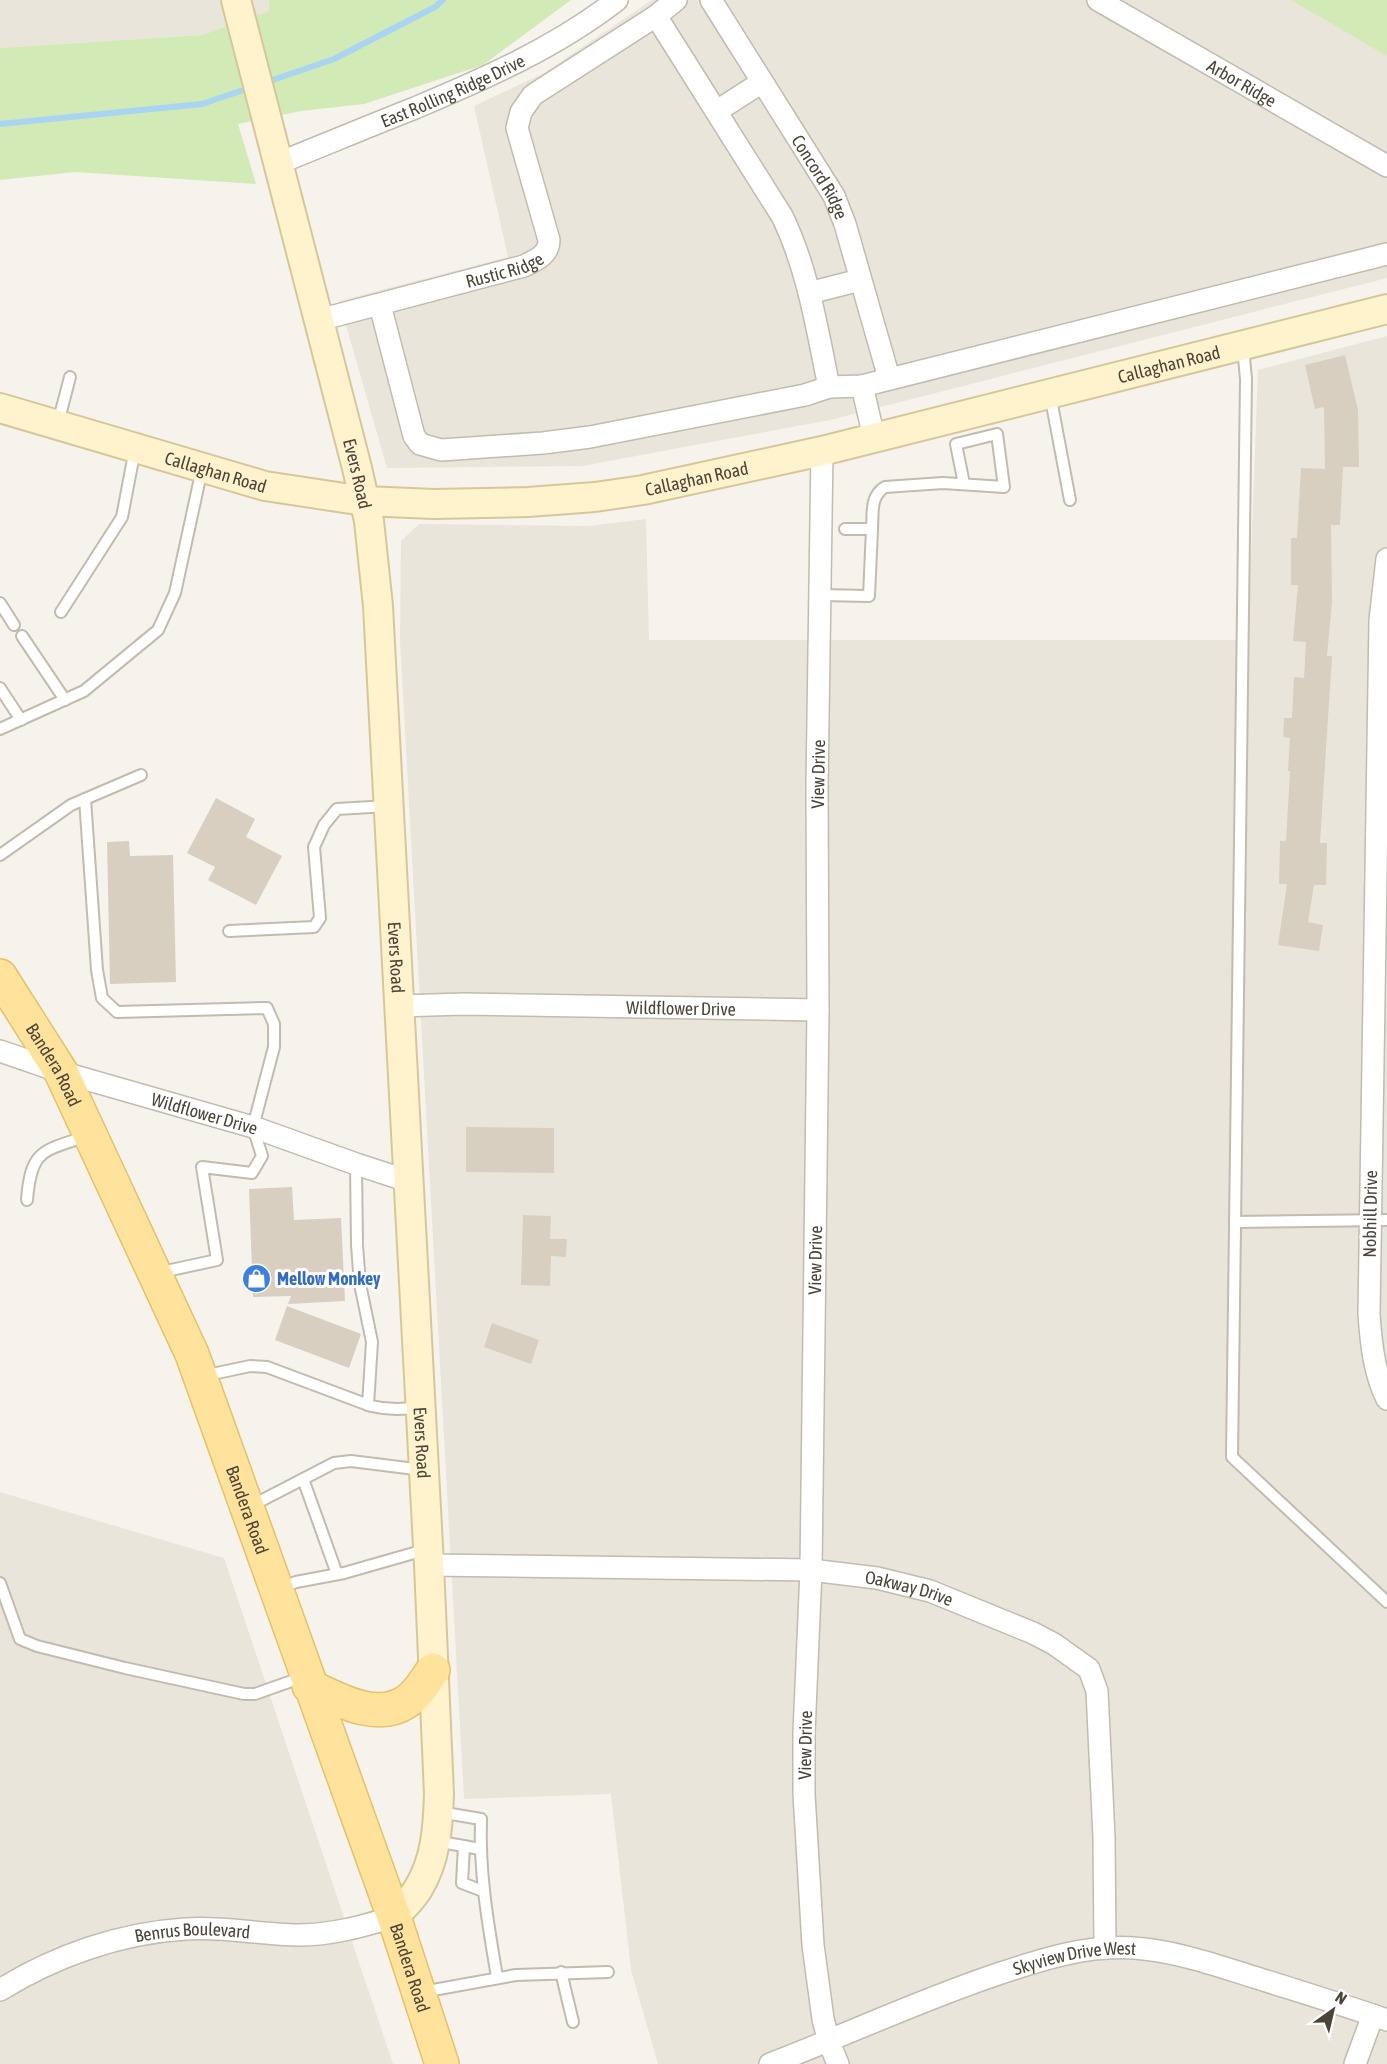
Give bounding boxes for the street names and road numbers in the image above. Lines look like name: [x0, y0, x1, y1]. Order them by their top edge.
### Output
street label: East Rolling Ridge Drive: [377, 50, 528, 131]
street label: Arbor Ridge: [1204, 55, 1280, 111]
street label: Concord Ridge: [788, 131, 852, 222]
street label: Rustic Ridge: [463, 248, 547, 291]
street label: Callaghan Road: [1115, 341, 1222, 387]
street label: Evers Road: [339, 436, 376, 511]
street label: Callaghan Road: [163, 447, 269, 496]
street label: Callaghan Road: [643, 457, 750, 500]
street label: View Drive: [807, 739, 829, 809]
street label: Evers Road: [384, 921, 409, 994]
street label: Wildflower Drive: [626, 996, 736, 1019]
street label: Bandera Road: [22, 1019, 86, 1110]
street label: Wildflower Drive: [149, 1088, 261, 1138]
street label: Nobhill Drive: [1359, 1170, 1381, 1258]
street label: View Drive: [804, 1225, 826, 1295]
street label: Evers Road: [410, 1406, 435, 1479]
street label: Bandera Road: [222, 1462, 273, 1557]
street label: Oakway Drive: [864, 1566, 956, 1610]
street label: View Drive: [794, 1710, 816, 1780]
street label: Benrus Boulevard: [133, 1918, 251, 1946]
street label: Bandera Road: [386, 1920, 435, 2015]
street label: Skyview Drive West: [1010, 1937, 1137, 1979]

